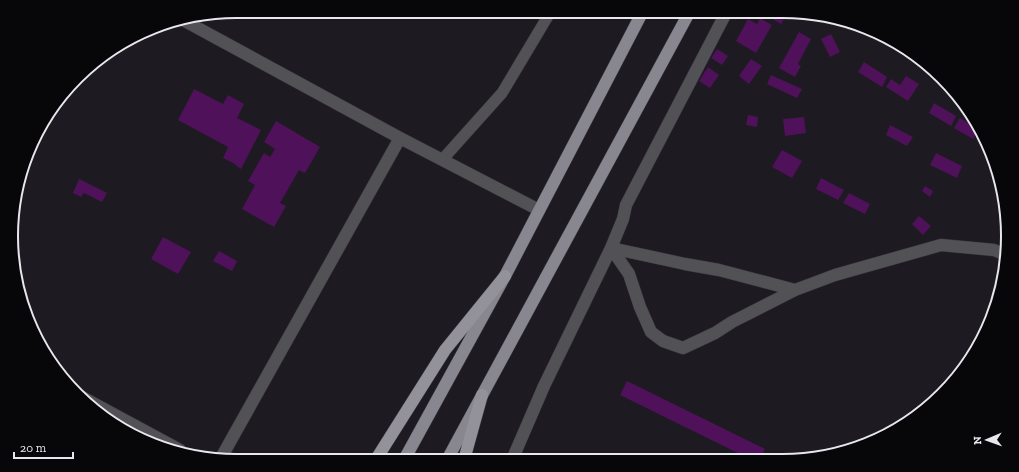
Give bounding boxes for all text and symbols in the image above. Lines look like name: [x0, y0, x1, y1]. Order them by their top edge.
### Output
north arrow: [967, 420, 1007, 460]
scale bar: [14, 434, 73, 460]
text: N: [971, 435, 984, 445]
text: 20 m: [20, 441, 47, 455]

